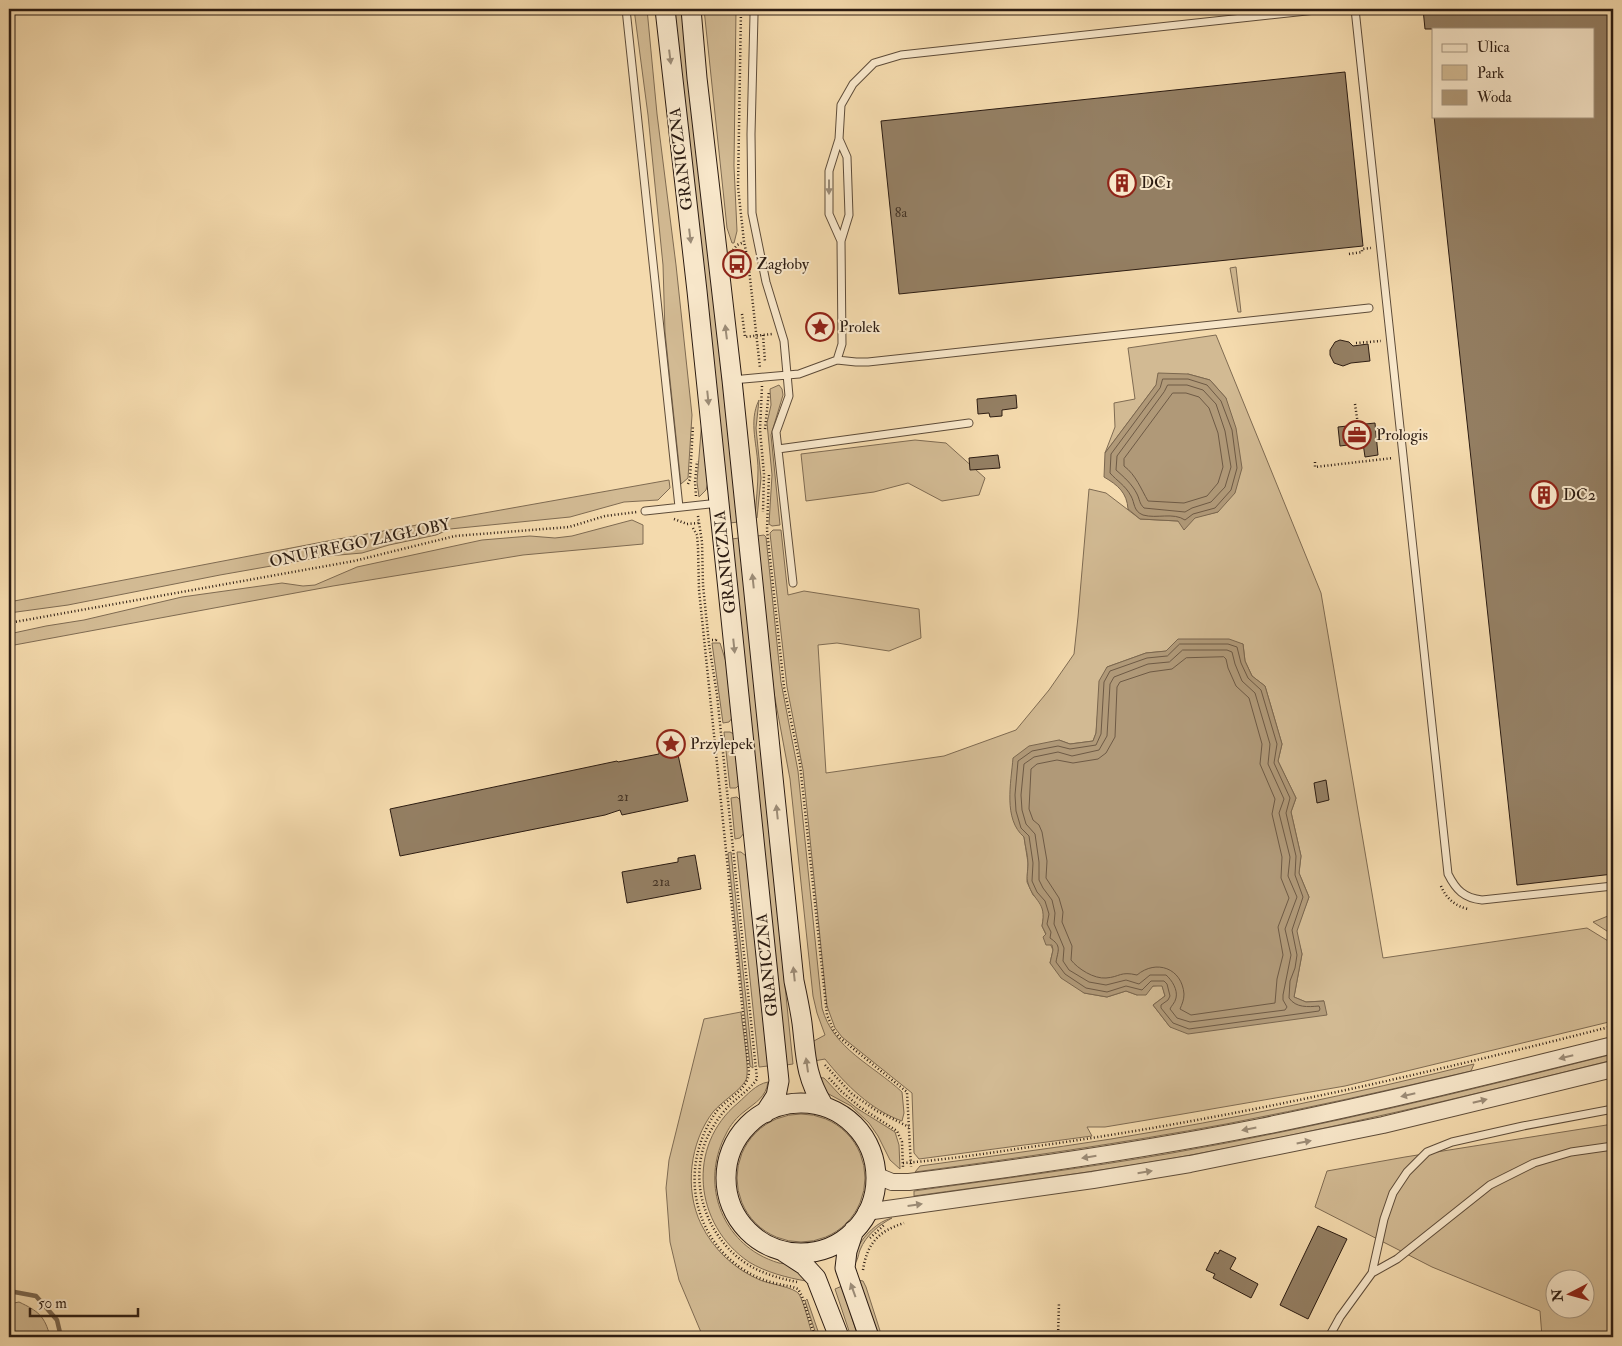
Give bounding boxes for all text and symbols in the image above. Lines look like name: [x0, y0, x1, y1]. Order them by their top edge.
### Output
legend: [1432, 28, 1594, 118]
text: Ulica: [1477, 38, 1510, 57]
one-way arrow: [666, 50, 674, 66]
text: Park: [1477, 64, 1504, 83]
text: Woda: [1476, 88, 1513, 107]
street label: GRANICZNA: [665, 106, 697, 212]
building icon: DC1: [1107, 168, 1137, 198]
place label: DC1: [1141, 173, 1171, 193]
one-way arrow: [825, 179, 833, 195]
house number: 8a: [895, 204, 907, 221]
one-way arrow: [686, 228, 694, 244]
bus stop icon: Zagłoby: [722, 249, 752, 279]
place label: Zagłoby: [756, 254, 810, 274]
place icon: Prolek: [805, 312, 835, 342]
place label: Prolek: [839, 317, 880, 337]
one-way arrow: [722, 324, 730, 340]
one-way arrow: [704, 390, 712, 406]
office icon: Prologis: [1342, 420, 1372, 450]
place label: Prologis: [1376, 425, 1428, 445]
building icon: DC2: [1529, 480, 1559, 510]
place label: DC2: [1563, 485, 1596, 505]
street label: GRANICZNA: [710, 509, 740, 615]
street label: ONUFREGO ZAGŁOBY: [268, 514, 453, 572]
one-way arrow: [749, 572, 757, 588]
one-way arrow: [730, 639, 738, 655]
place icon: Przylepek: [656, 729, 686, 759]
place label: Przylepek: [690, 734, 753, 755]
house number: 21: [617, 788, 629, 805]
one-way arrow: [773, 804, 781, 820]
house number: 21a: [652, 873, 670, 890]
street label: GRANICZNA: [752, 912, 782, 1018]
one-way arrow: [790, 965, 798, 981]
one-way arrow: [1558, 1053, 1573, 1061]
one-way arrow: [803, 1056, 811, 1072]
one-way arrow: [1401, 1091, 1416, 1099]
one-way arrow: [1472, 1097, 1487, 1105]
one-way arrow: [1241, 1125, 1257, 1133]
one-way arrow: [1297, 1138, 1312, 1146]
one-way arrow: [1081, 1153, 1097, 1161]
one-way arrow: [1137, 1167, 1153, 1175]
one-way arrow: [907, 1201, 923, 1209]
north arrow: [1544, 1268, 1594, 1318]
one-way arrow: [849, 1282, 857, 1297]
scale bar: [30, 1286, 138, 1318]
text: N: [1548, 1288, 1567, 1303]
text: 50 m: [38, 1294, 67, 1313]

